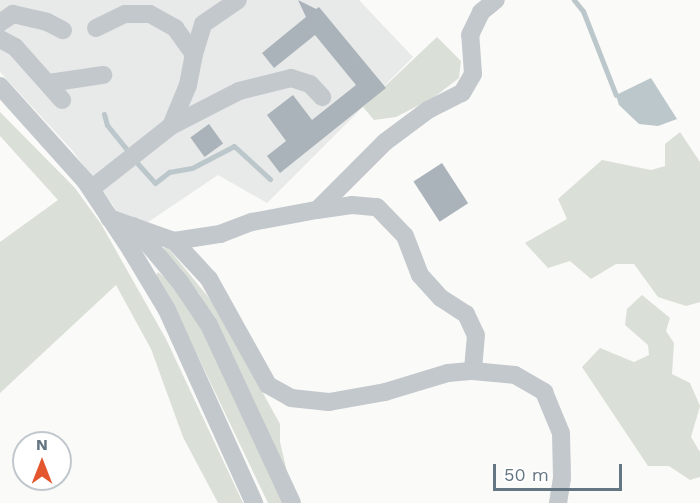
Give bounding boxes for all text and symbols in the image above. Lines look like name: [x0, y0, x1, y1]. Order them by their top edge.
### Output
north arrow: [12, 431, 72, 491]
text: N: [36, 435, 48, 454]
scale bar: [496, 452, 625, 490]
text: 50 m: [504, 464, 549, 485]

